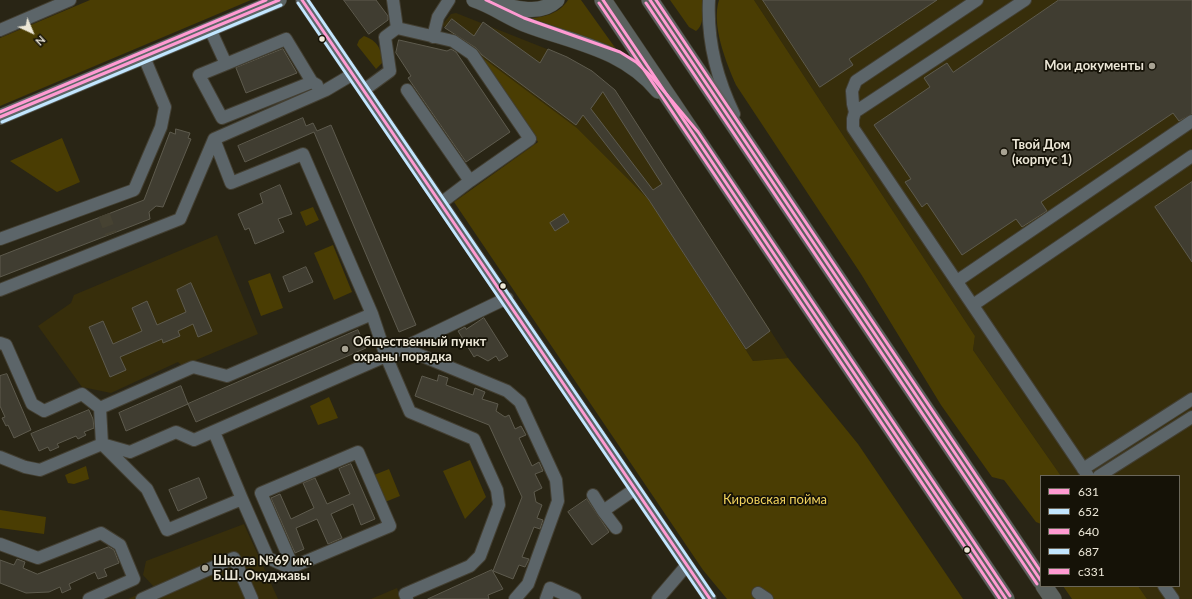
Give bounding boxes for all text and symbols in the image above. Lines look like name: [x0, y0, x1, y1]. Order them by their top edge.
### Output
north arrow: [12, 12, 52, 52]
text: N: [33, 33, 48, 49]
unlabelled marker: [317, 34, 327, 44]
place label: Мои документы: [1044, 58, 1144, 74]
marker: Мои документы: [1147, 61, 1157, 71]
place label: Твой Дом (корпус 1): [1012, 137, 1072, 168]
marker: Твой Дом (корпус 1): [999, 147, 1009, 157]
unlabelled marker: [498, 281, 508, 291]
place label: Общественный пункт охраны порядка: [353, 334, 486, 365]
marker: Общественный пункт охраны порядка: [340, 344, 350, 354]
legend: [1040, 475, 1180, 587]
text: 631: [1078, 484, 1099, 499]
park label: Кировская пойма: [723, 492, 827, 508]
text: 652: [1078, 504, 1099, 519]
text: 640: [1078, 524, 1099, 539]
text: 687: [1078, 544, 1099, 559]
unlabelled marker: [962, 545, 972, 555]
place label: Школа №69 им. Б.Ш. Окуджавы: [213, 553, 312, 584]
marker: Школа №69 им. Б.Ш. Окуджавы: [200, 563, 210, 573]
text: с331: [1078, 564, 1105, 579]

